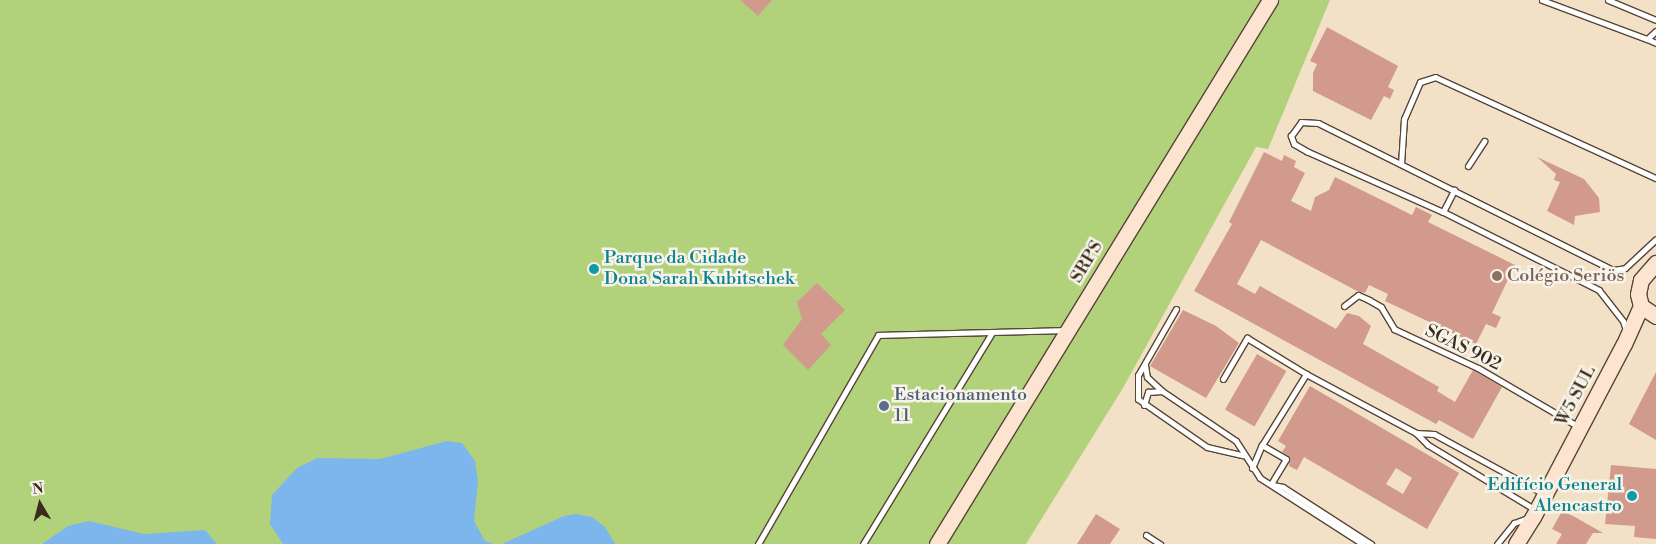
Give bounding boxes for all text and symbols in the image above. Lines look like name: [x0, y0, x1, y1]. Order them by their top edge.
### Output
street label: SRPS: [1066, 237, 1108, 287]
place label: Parque da Cidade Dona Sarah Kubitschek: [604, 248, 794, 290]
marker: Parque da Cidade Dona Sarah Kubitschek: [588, 263, 600, 275]
place label: Colégio Seriös: [1507, 265, 1624, 287]
marker: Colégio Seriös: [1491, 270, 1503, 282]
street label: SGAS 902: [1421, 320, 1505, 376]
street label: W5 SUL: [1551, 362, 1601, 430]
place label: Estacionamento 11: [894, 385, 1027, 428]
marker: Estacionamento 11: [878, 400, 890, 412]
place label: Edifício General Alencastro: [1487, 475, 1622, 518]
north arrow: [15, 479, 65, 529]
text: N: [31, 479, 45, 499]
marker: Edifício General Alencastro: [1626, 490, 1638, 502]

